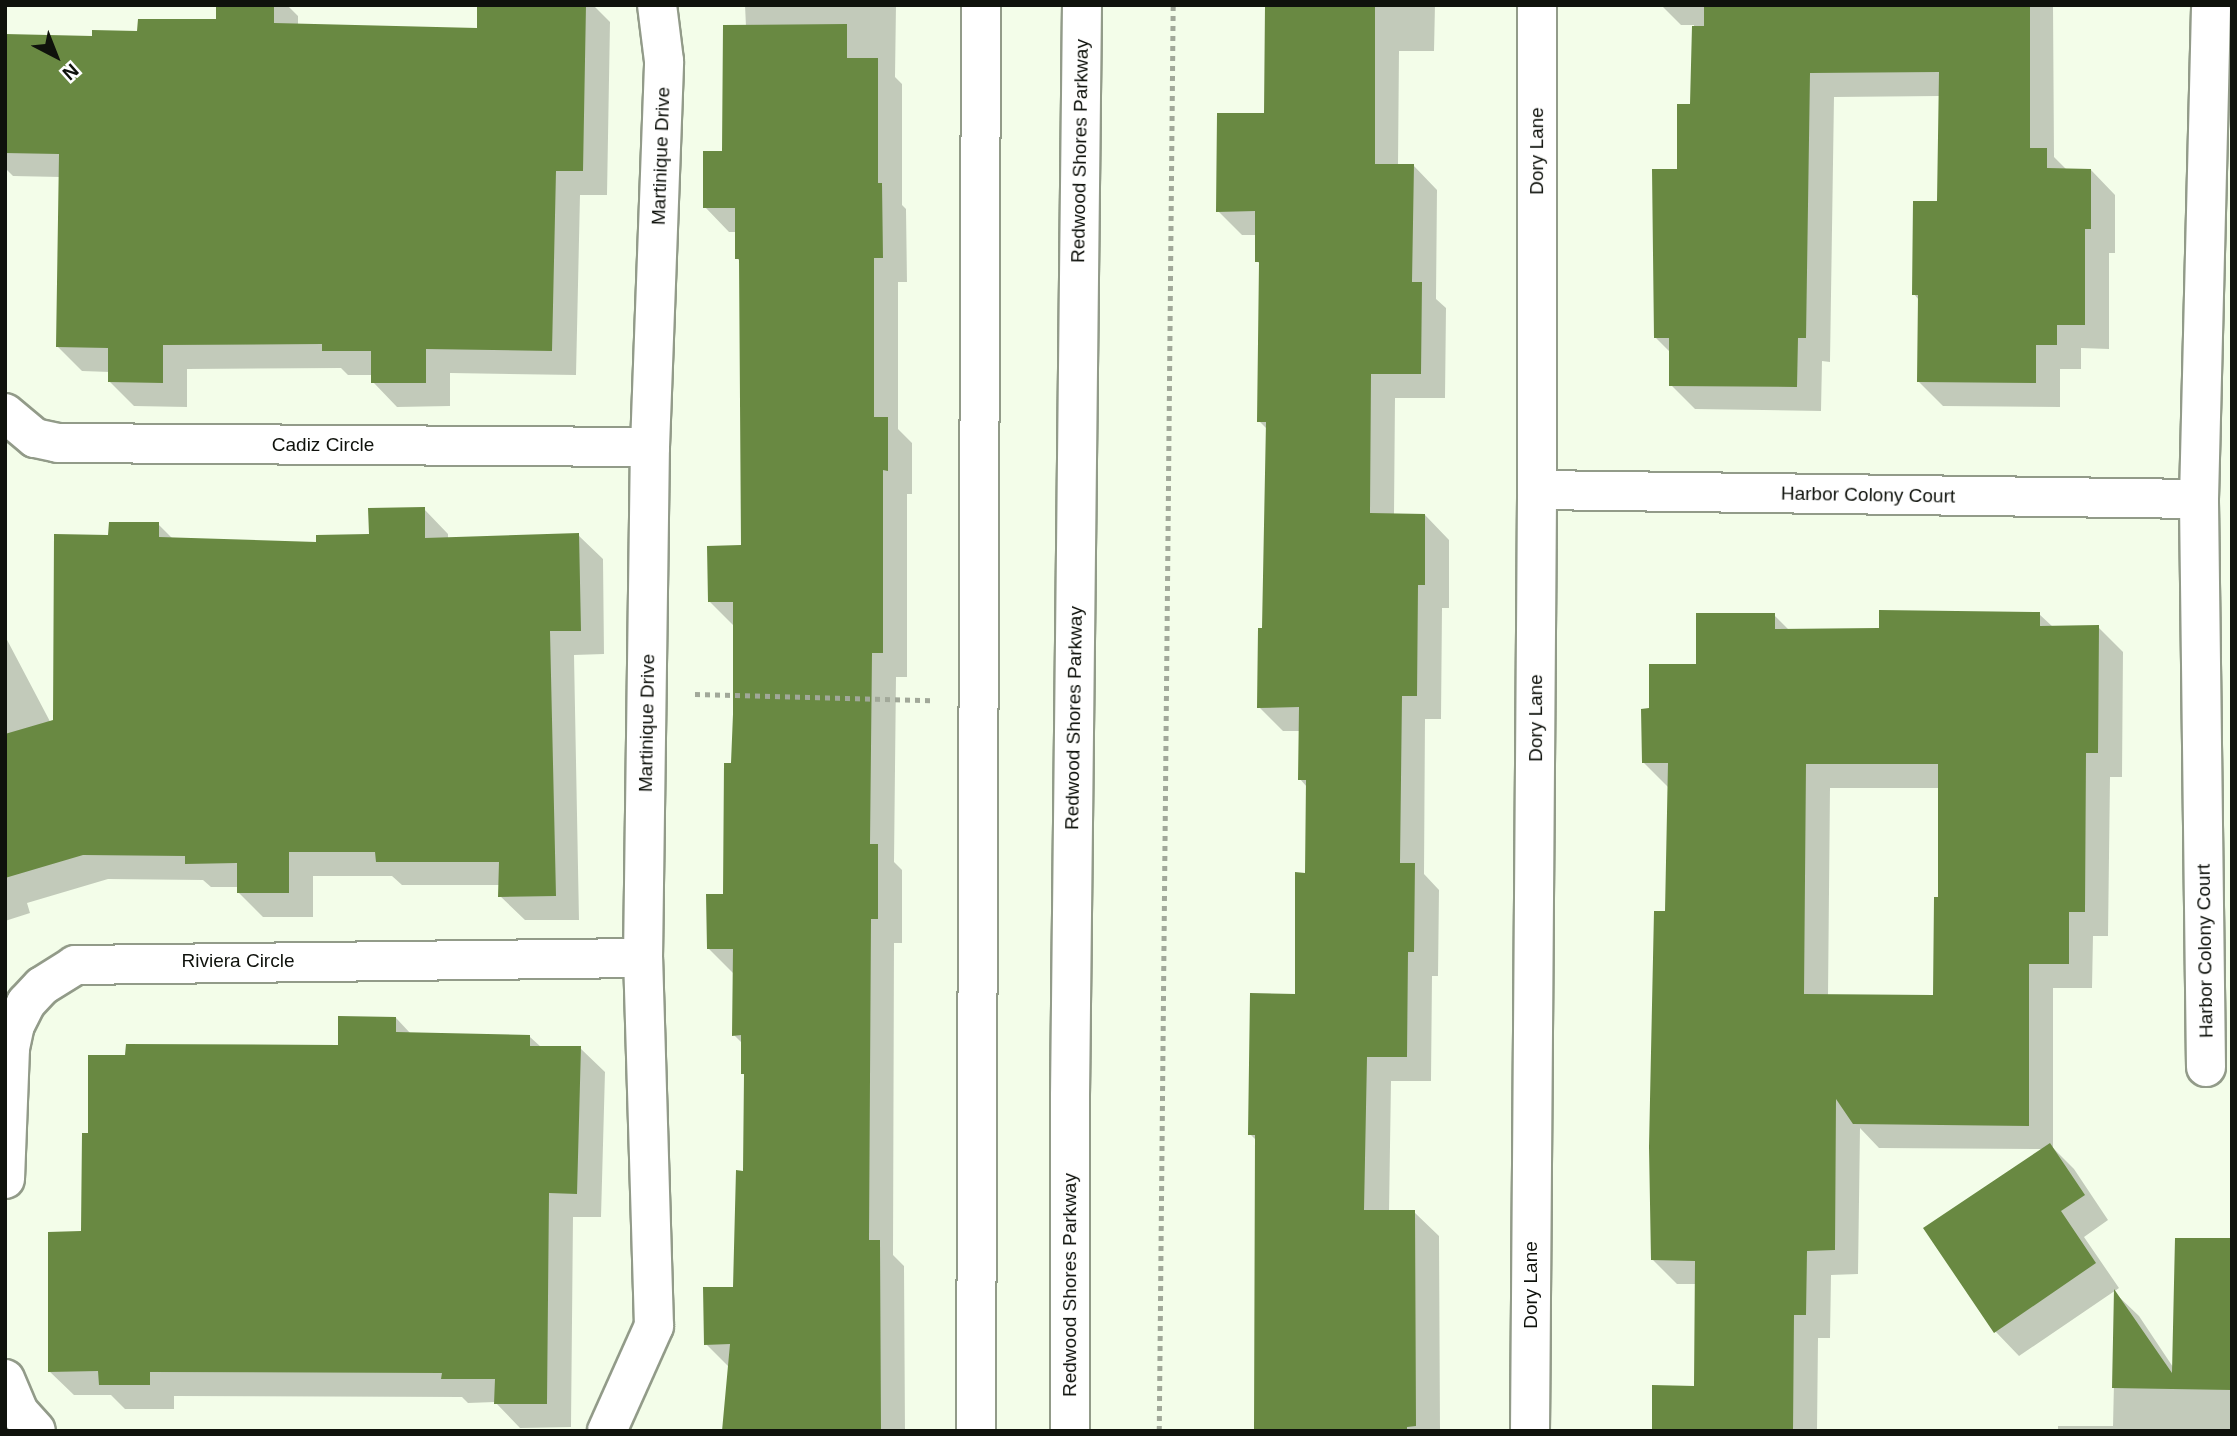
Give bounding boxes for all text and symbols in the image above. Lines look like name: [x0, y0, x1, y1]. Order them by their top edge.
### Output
north arrow: [21, 21, 91, 91]
street label: Redwood Shores Parkway: [1067, 39, 1093, 263]
text: N: [58, 60, 83, 84]
street label: Martinique Drive: [647, 86, 675, 226]
street label: Dory Lane: [1526, 107, 1548, 195]
street label: Cadiz Circle: [272, 434, 374, 456]
street label: Harbor Colony Court: [1781, 482, 1955, 508]
street label: Redwood Shores Parkway: [1061, 606, 1087, 830]
street label: Martinique Drive: [634, 654, 660, 792]
street label: Dory Lane: [1525, 674, 1547, 762]
street label: Harbor Colony Court: [2192, 864, 2218, 1038]
street label: Riviera Circle: [182, 950, 294, 972]
street label: Redwood Shores Parkway: [1059, 1173, 1081, 1397]
street label: Dory Lane: [1520, 1241, 1542, 1329]

